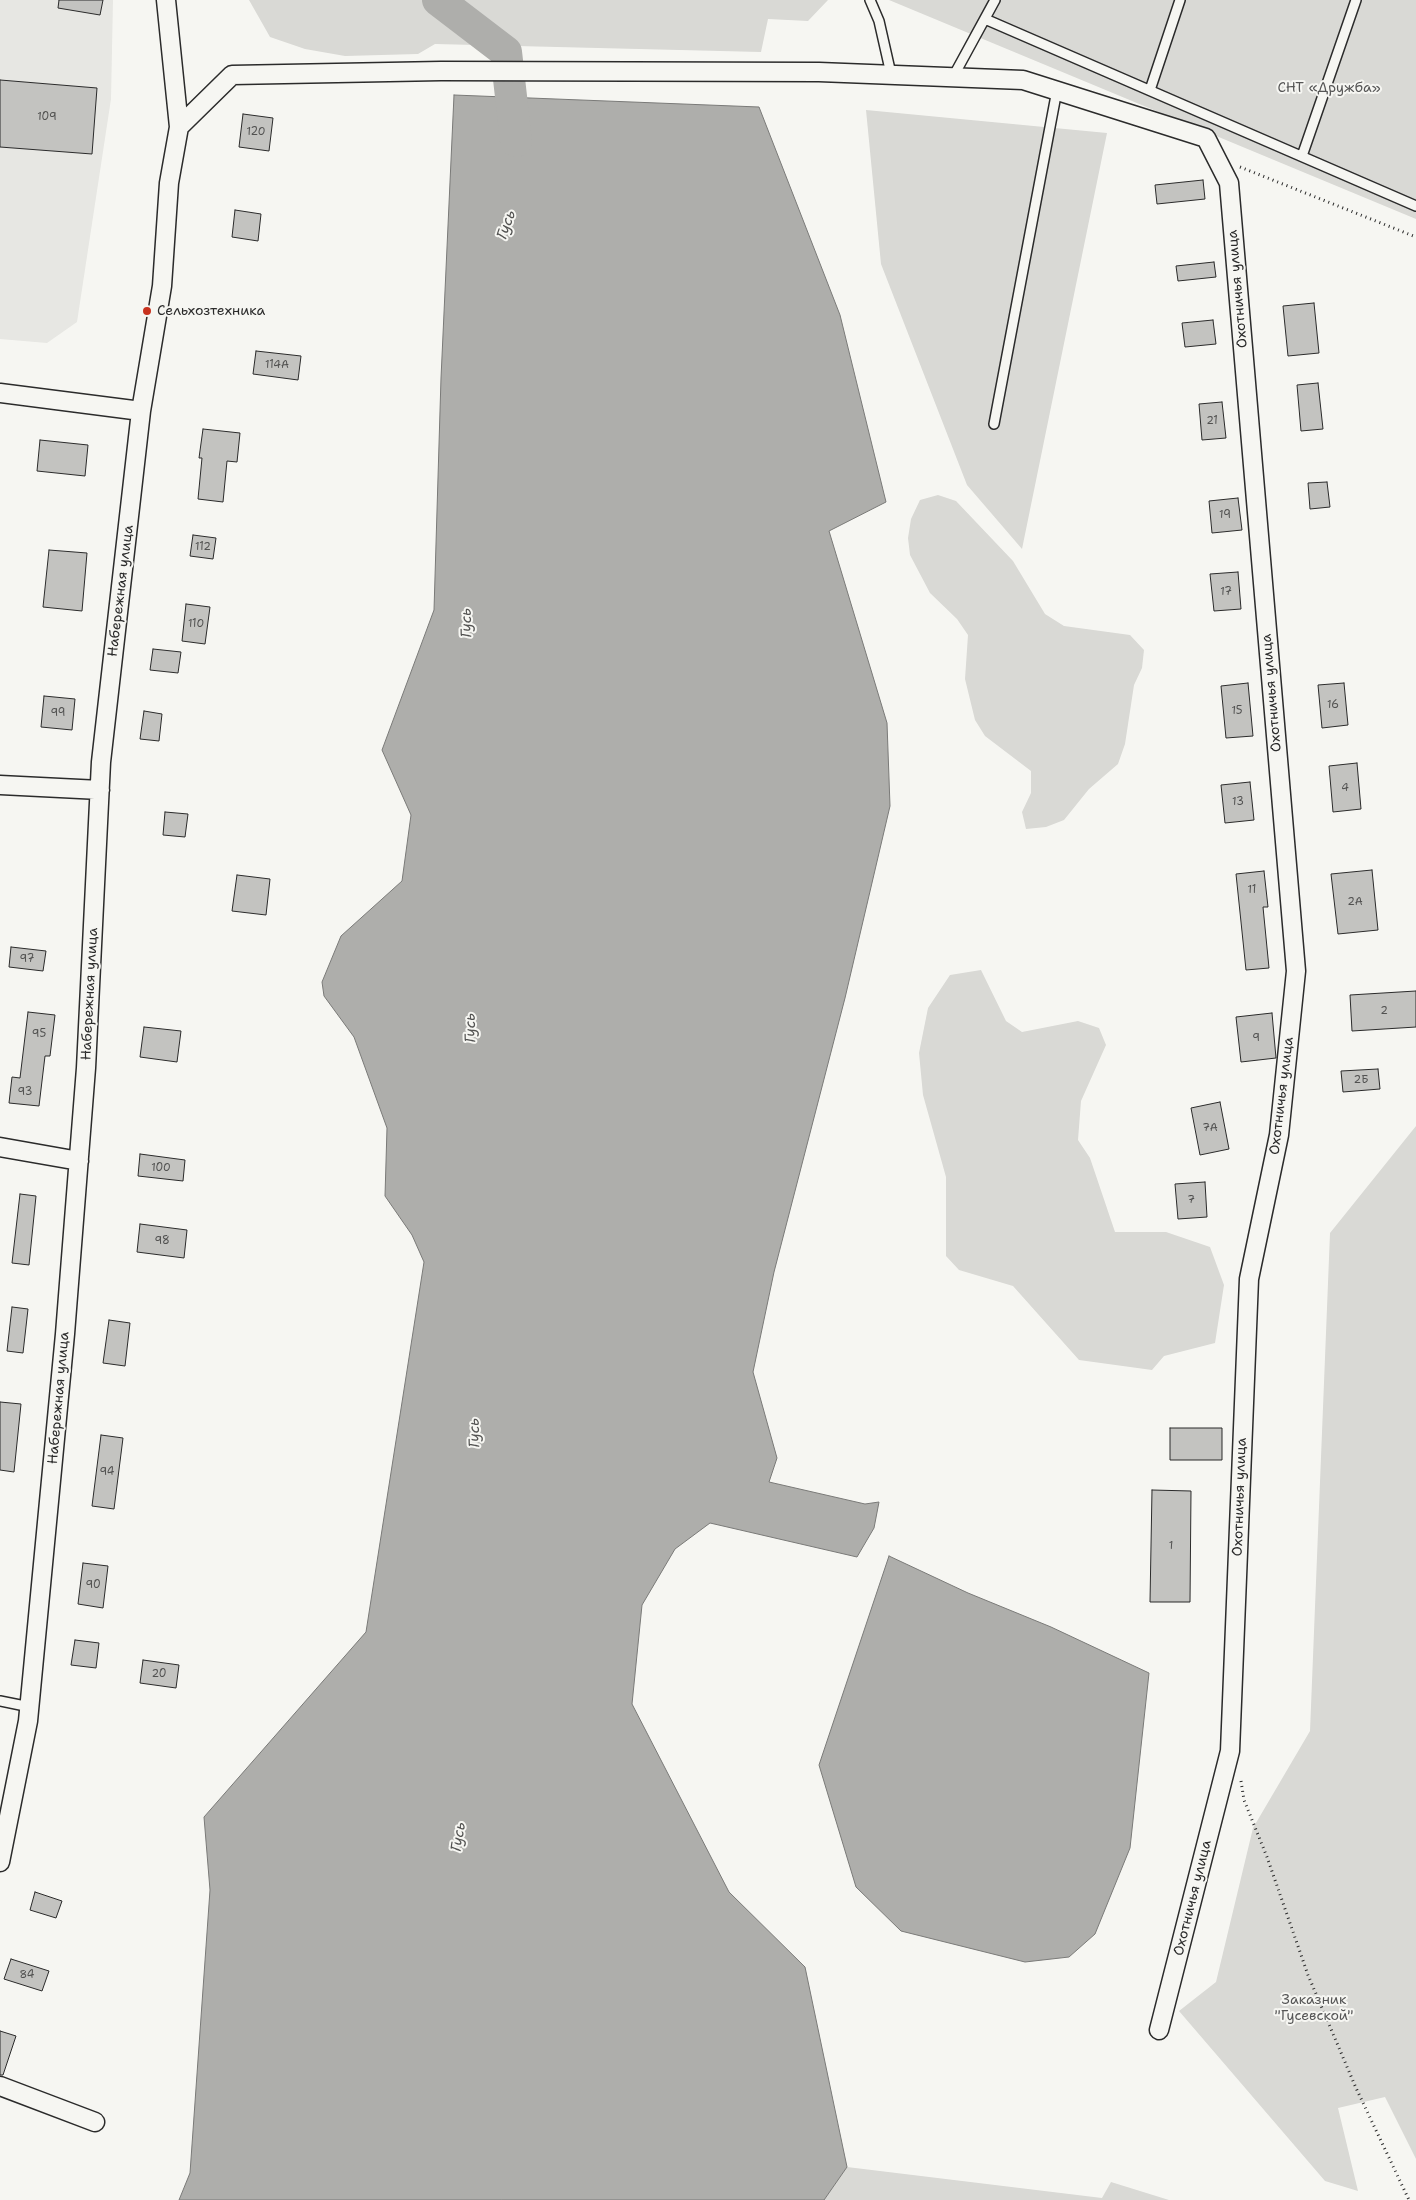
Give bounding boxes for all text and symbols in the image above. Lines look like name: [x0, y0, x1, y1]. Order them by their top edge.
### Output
park label: СНТ «Дружба»: [1277, 80, 1381, 96]
house number: 109: [37, 110, 57, 124]
house number: 120: [246, 125, 266, 139]
water label: Гусь: [494, 208, 520, 242]
street label: Охотничья улица: [1224, 229, 1252, 349]
place label: Сельхозтехника: [157, 303, 265, 319]
marker: Сельхозтехника: [141, 305, 153, 317]
house number: 114А: [265, 358, 289, 372]
house number: 21: [1206, 414, 1218, 428]
house number: 19: [1219, 508, 1231, 522]
street label: Набережная улица: [105, 524, 137, 658]
house number: 112: [195, 540, 211, 554]
house number: 17: [1220, 585, 1232, 599]
water label: Гусь: [458, 608, 476, 638]
house number: 110: [188, 617, 204, 631]
street label: Охотничья улица: [1258, 633, 1286, 753]
house number: 16: [1327, 698, 1339, 712]
house number: 15: [1231, 704, 1243, 718]
house number: 99: [51, 706, 65, 720]
house number: 4: [1341, 781, 1349, 795]
house number: 13: [1232, 795, 1244, 809]
house number: 11: [1248, 883, 1256, 897]
house number: 2А: [1347, 895, 1363, 909]
street label: Набережная улица: [78, 927, 102, 1061]
house number: 97: [20, 952, 34, 966]
house number: 2: [1380, 1004, 1388, 1018]
water label: Гусь: [462, 1013, 480, 1043]
house number: 95: [32, 1027, 46, 1041]
house number: 9: [1252, 1031, 1260, 1045]
street label: Охотничья улица: [1266, 1036, 1298, 1156]
house number: 2Б: [1354, 1073, 1368, 1087]
house number: 93: [18, 1085, 32, 1099]
house number: 7А: [1202, 1121, 1218, 1135]
house number: 100: [151, 1161, 171, 1175]
house number: 7: [1187, 1193, 1195, 1207]
house number: 98: [154, 1234, 170, 1248]
street label: Набережная улица: [45, 1331, 73, 1465]
water label: Гусь: [466, 1418, 484, 1448]
street label: Охотничья улица: [1230, 1437, 1250, 1557]
house number: 94: [100, 1465, 114, 1479]
house number: 1: [1169, 1539, 1173, 1553]
house number: 90: [85, 1578, 101, 1592]
house number: 20: [151, 1667, 167, 1681]
water label: Гусь: [448, 1821, 470, 1853]
street label: Охотничья улица: [1170, 1838, 1216, 1958]
house number: 84: [20, 1968, 34, 1982]
park label: Заказник "Гусевской": [1275, 1992, 1353, 2024]

